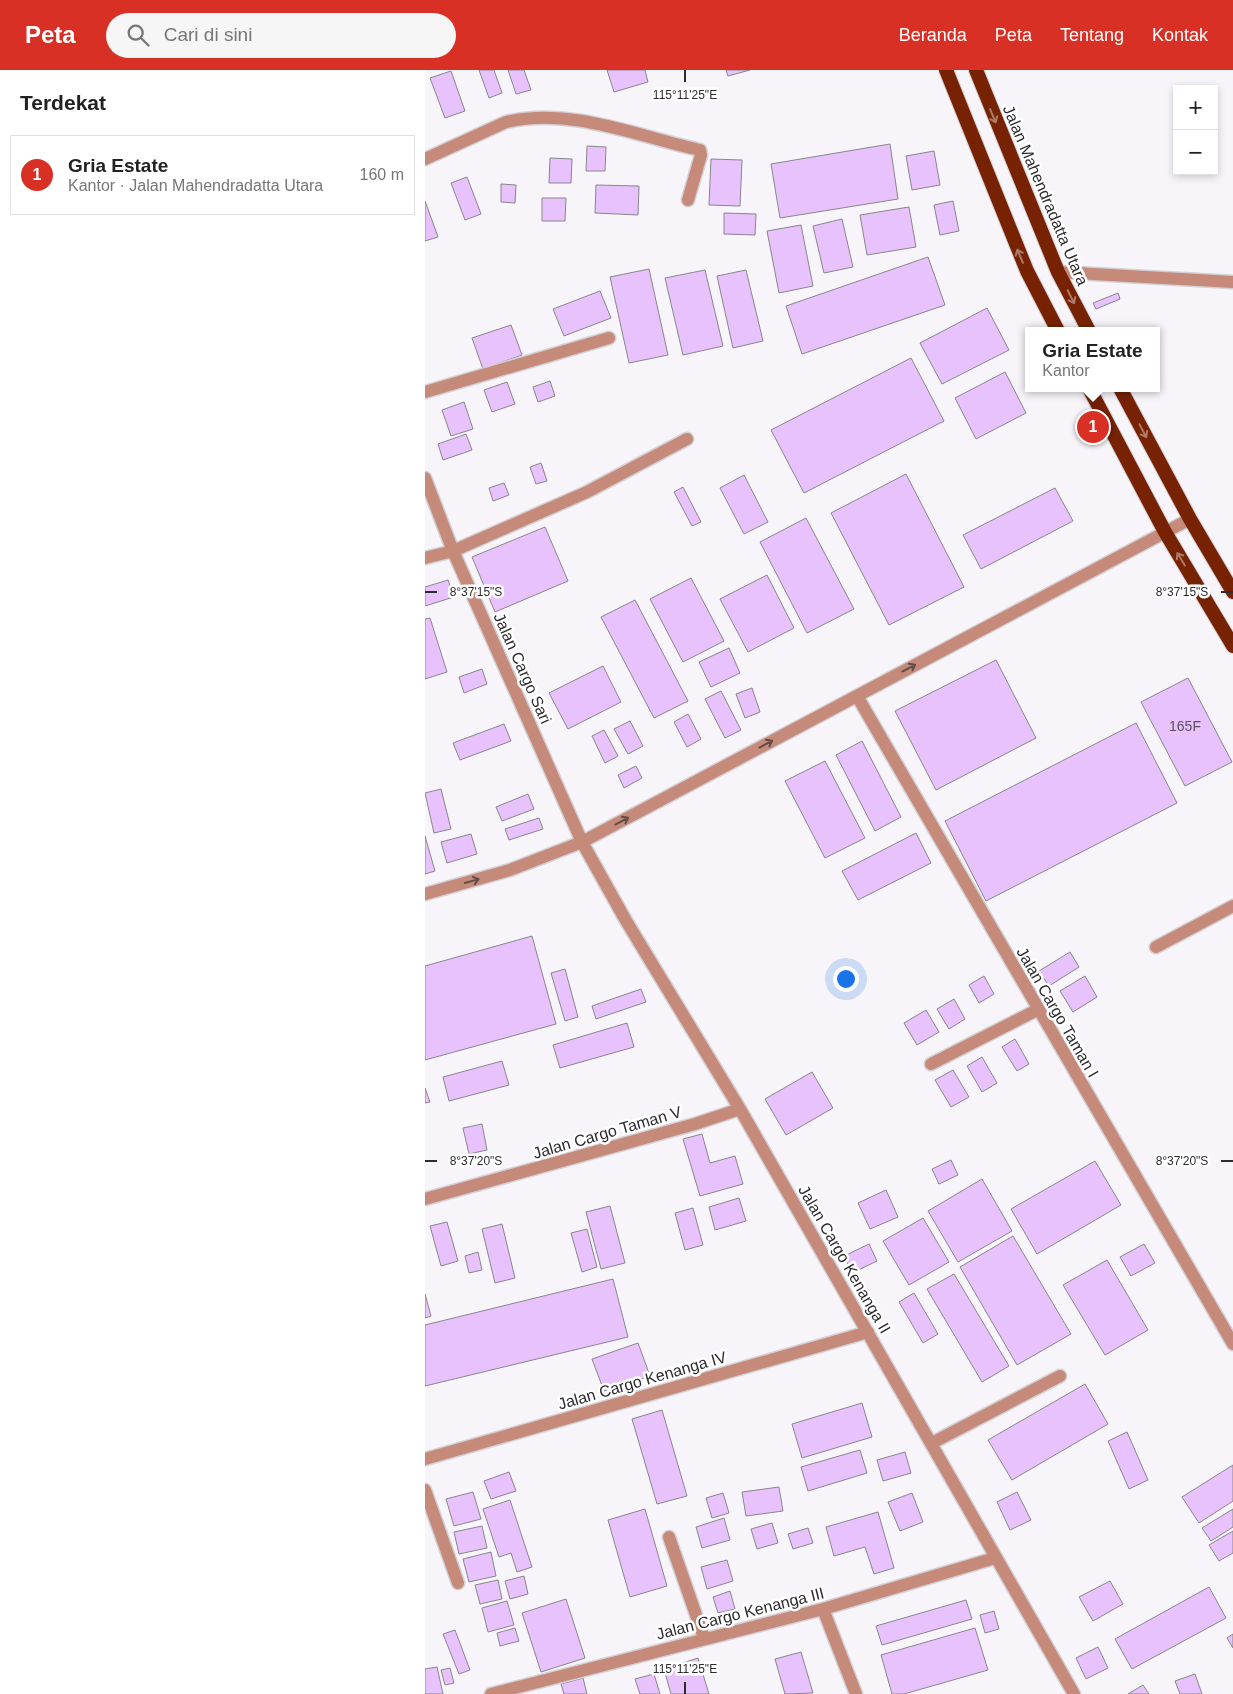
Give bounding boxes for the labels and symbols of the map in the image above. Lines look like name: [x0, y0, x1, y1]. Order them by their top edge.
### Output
text: 115°11'25"E: [653, 88, 717, 102]
street label: Jalan Mahendradatta Utara: [1000, 103, 1091, 288]
one-way arrow: [989, 107, 998, 123]
one-way arrow: [1015, 249, 1025, 264]
one-way arrow: [1067, 289, 1076, 304]
pin: 1: [1077, 408, 1109, 446]
one-way arrow: [1138, 424, 1148, 439]
one-way arrow: [1176, 552, 1186, 566]
text: 8°37'15"S: [450, 585, 502, 599]
text: 8°37'15"S: [1156, 585, 1208, 599]
street label: Jalan Cargo Sari: [491, 610, 555, 726]
one-way arrow: [902, 663, 917, 673]
house number: 165F: [1169, 718, 1201, 734]
one-way arrow: [758, 739, 773, 748]
one-way arrow: [615, 816, 630, 826]
one-way arrow: [464, 875, 480, 885]
street label: Jalan Cargo Taman I: [1013, 944, 1102, 1080]
your location: [833, 966, 859, 992]
street label: Jalan Cargo Taman V: [531, 1103, 684, 1162]
text: 8°37'20"S: [450, 1154, 502, 1168]
text: 8°37'20"S: [1156, 1154, 1208, 1168]
street label: Jalan Cargo Kenanga II: [795, 1182, 894, 1336]
street label: Jalan Cargo Kenanga IV: [556, 1348, 729, 1413]
street label: Jalan Cargo Kenanga III: [654, 1584, 826, 1643]
text: 115°11'25"E: [653, 1662, 717, 1676]

